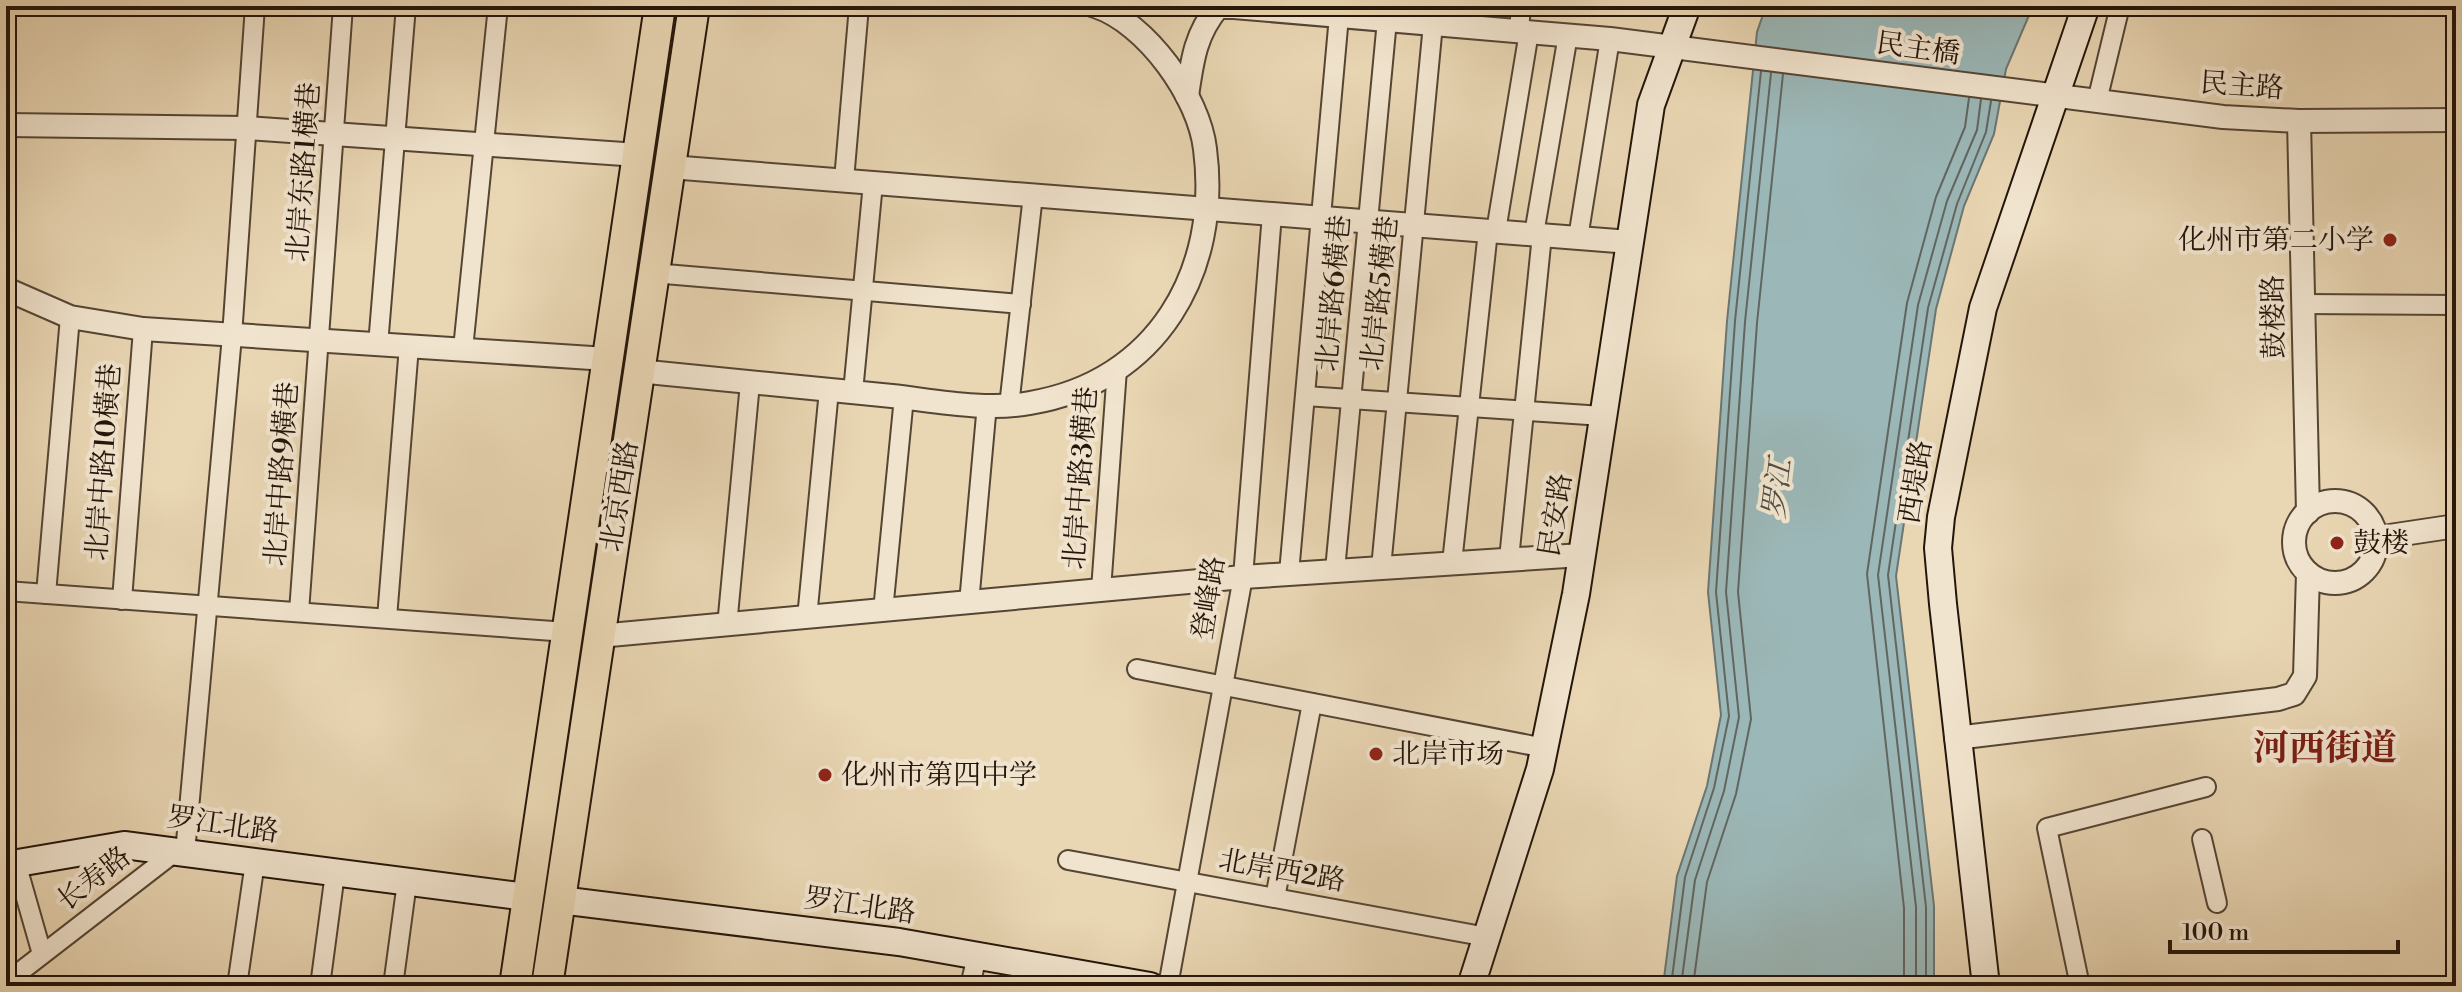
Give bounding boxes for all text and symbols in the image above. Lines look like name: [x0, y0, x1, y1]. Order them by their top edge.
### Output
street label: 民主橋: [1874, 26, 1962, 72]
street label: 民主路: [2199, 66, 2285, 106]
street label: 北岸东路1横巷: [280, 81, 328, 263]
street label: 北岸路6橫巷: [1310, 213, 1358, 373]
street label: 北岸路5橫巷: [1354, 214, 1406, 372]
place label: 化州市第二小学: [2178, 223, 2374, 258]
marker: 化州市第二小学: [2381, 231, 2399, 249]
street label: 鼓楼路: [2256, 275, 2292, 359]
street label: 北岸中路10橫巷: [80, 362, 128, 562]
street label: 北岸中路9橫巷: [258, 381, 306, 567]
street label: 北岸中路3横巷: [1057, 385, 1105, 571]
street label: 北京西路: [594, 438, 646, 554]
street label: 西堤路: [1892, 438, 1940, 526]
water label: 罗江: [1755, 453, 1801, 521]
street label: 民安路: [1532, 471, 1580, 559]
place label: 鼓楼: [2353, 526, 2409, 561]
marker: 鼓楼: [2328, 534, 2346, 552]
street label: 登峰路: [1185, 554, 1233, 642]
district label: 河西街道: [2253, 727, 2397, 772]
place label: 北岸市场: [1392, 737, 1504, 772]
marker: 北岸市场: [1367, 745, 1385, 763]
place label: 化州市第四中学: [841, 758, 1037, 793]
marker: 化州市第四中学: [816, 766, 834, 784]
street label: 罗江北路: [165, 800, 281, 850]
street label: 长寿路: [50, 839, 138, 919]
street label: 北岸西2路: [1216, 843, 1348, 899]
street label: 罗江北路: [802, 881, 918, 931]
scale bar: [2170, 904, 2398, 954]
text: 100 m: [2182, 918, 2249, 948]

